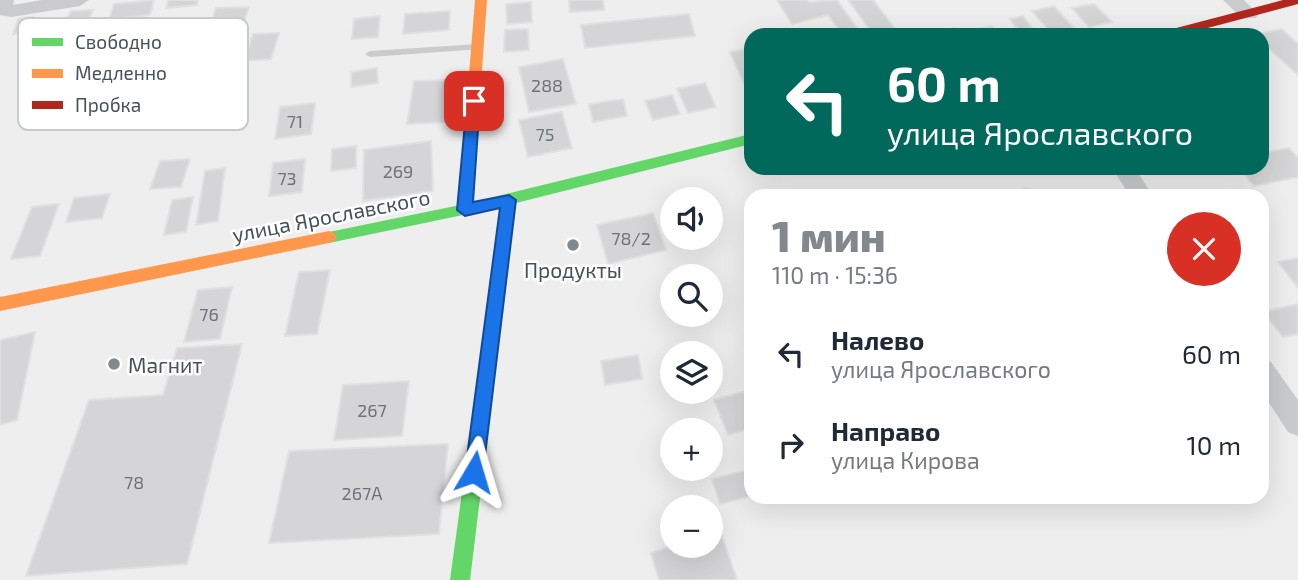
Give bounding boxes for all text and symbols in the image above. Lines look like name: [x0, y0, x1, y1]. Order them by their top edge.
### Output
legend: [18, 18, 248, 130]
text: Свободно: [75, 30, 162, 53]
text: 60 m: [887, 53, 1001, 112]
icon: left: [772, 56, 863, 147]
text: Медленно: [75, 61, 167, 84]
pin: [444, 71, 504, 131]
house number: 288: [531, 74, 563, 96]
icon: arrive: [455, 82, 493, 120]
text: Пробка: [75, 93, 141, 116]
house number: 71: [287, 110, 303, 132]
text: улица Ярославского: [887, 113, 1193, 151]
house number: 75: [536, 123, 554, 145]
house number: 269: [383, 160, 413, 182]
house number: 73: [277, 167, 297, 189]
street label: улица Ярославского: [230, 184, 432, 247]
map controls: [660, 187, 723, 558]
button: sound: [660, 187, 723, 250]
text: 1 мин: [772, 210, 886, 260]
button: close: [1167, 212, 1241, 286]
house number: 78/2: [611, 227, 651, 249]
marker: Продукты: [565, 237, 581, 253]
place label: Продукты: [524, 257, 622, 283]
text: 110 m · 15:36: [772, 261, 898, 289]
button: search: [660, 264, 723, 327]
house number: 76: [199, 303, 219, 325]
text: Налево: [831, 324, 924, 355]
icon: left: [772, 335, 810, 373]
text: 60 m: [1182, 338, 1241, 369]
button: layers: [660, 341, 723, 404]
place label: Магнит: [128, 352, 203, 377]
text: улица Ярославского: [831, 355, 1051, 383]
marker: Магнит: [106, 356, 122, 372]
house number: 267: [357, 399, 387, 421]
text: Направо: [831, 415, 940, 446]
button: +: [660, 418, 723, 481]
icon: right: [772, 426, 810, 464]
text: 10 m: [1186, 429, 1241, 460]
position arrow: [437, 435, 511, 509]
text: улица Кирова: [831, 446, 980, 474]
house number: 78: [124, 471, 144, 493]
house number: 267А: [342, 482, 383, 504]
button: −: [660, 495, 723, 558]

